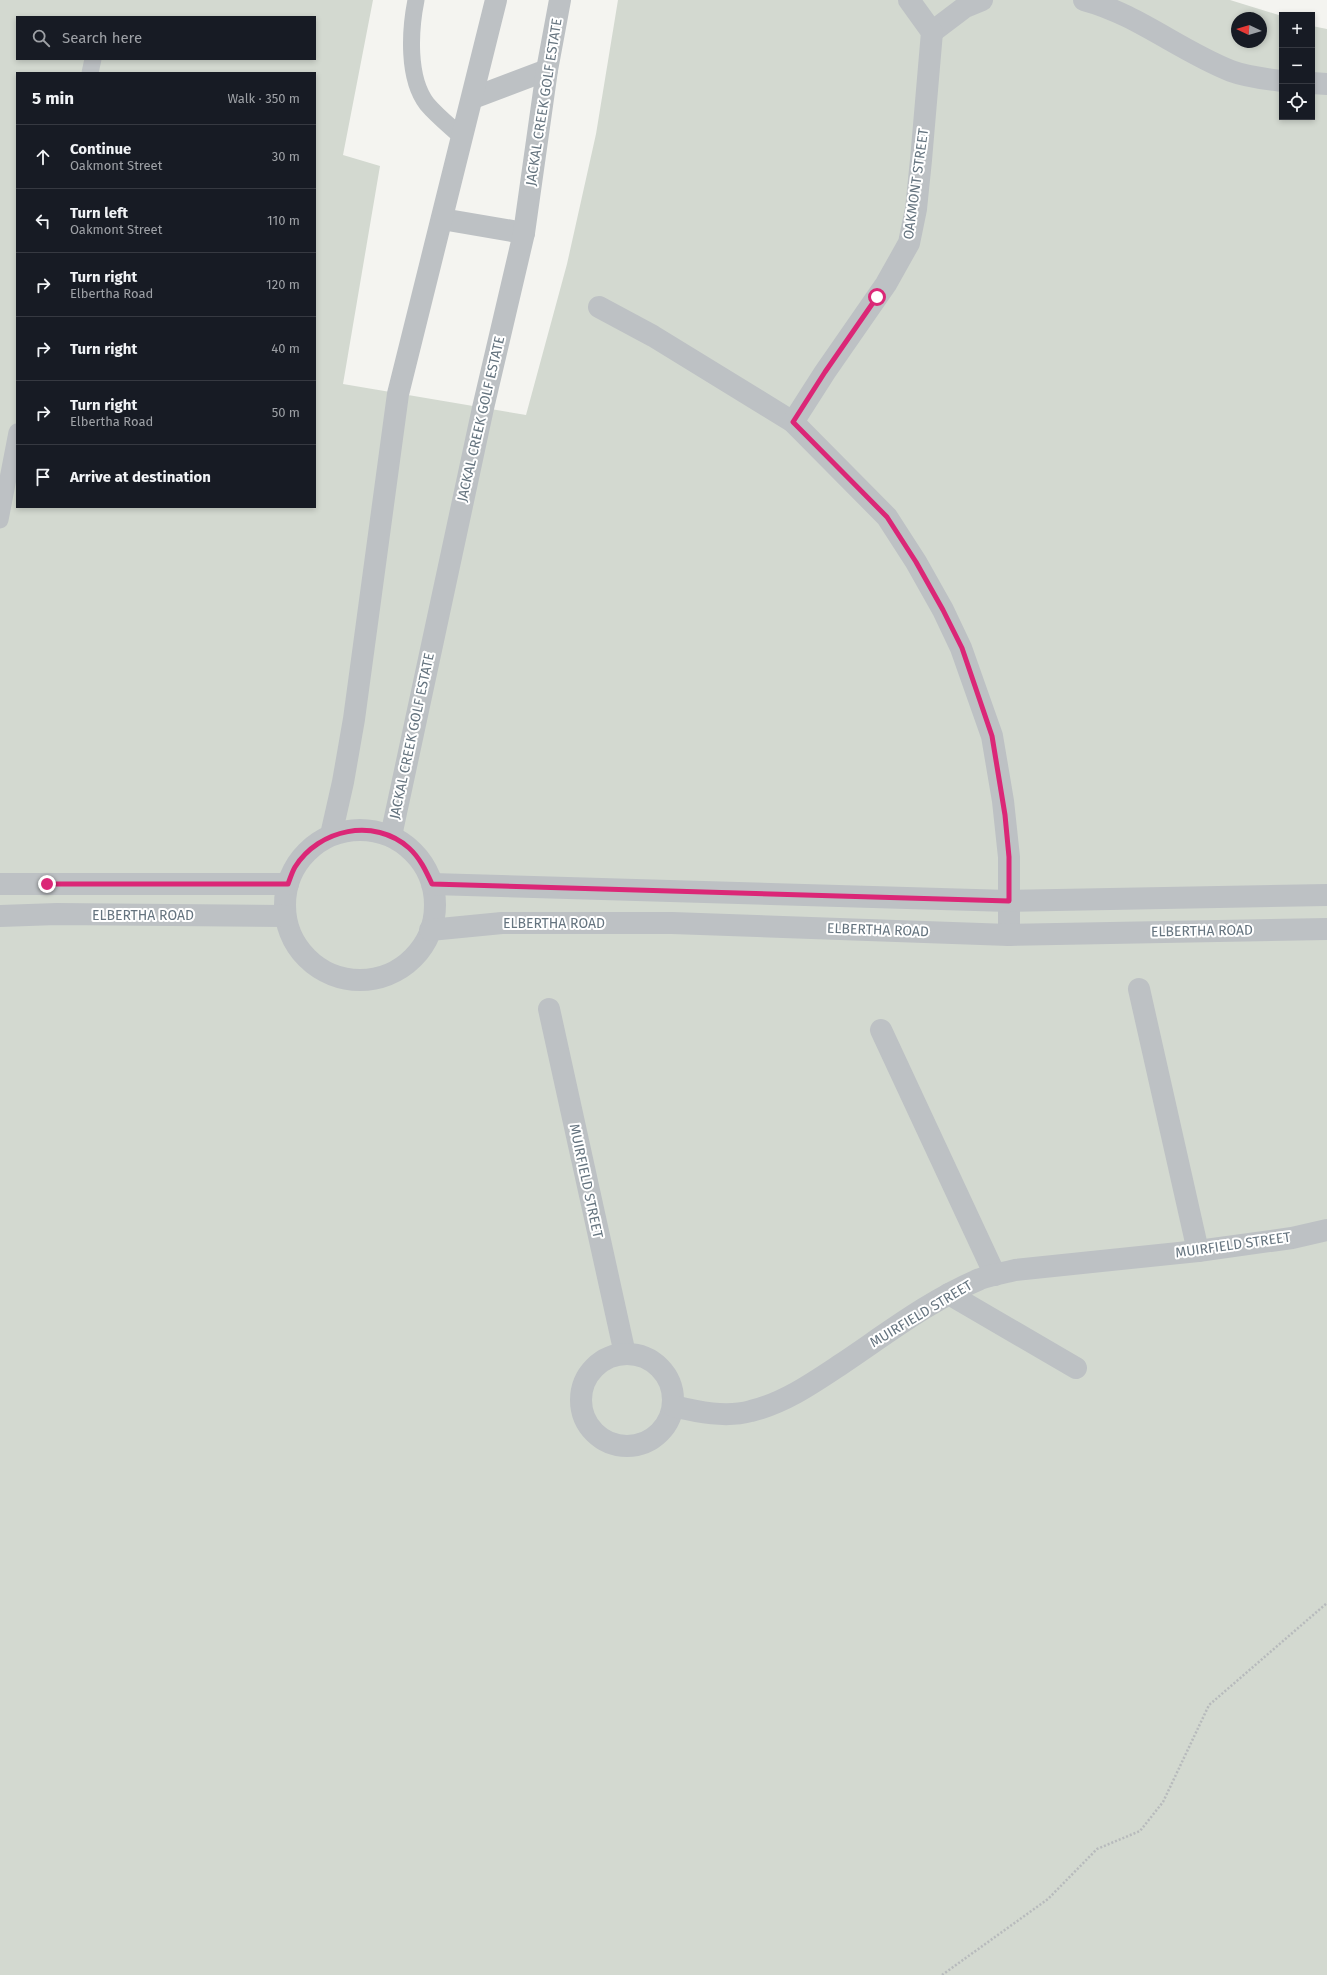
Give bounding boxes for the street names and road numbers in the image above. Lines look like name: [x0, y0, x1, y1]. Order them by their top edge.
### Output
street label: JACKAL CREEK GOLF ESTATE: [522, 17, 566, 187]
street label: OAKMONT STREET: [900, 127, 932, 241]
street label: JACKAL CREEK GOLF ESTATE: [454, 334, 508, 504]
street label: JACKAL CREEK GOLF ESTATE: [386, 651, 438, 821]
street label: ELBERTHA ROAD: [92, 907, 194, 924]
street label: ELBERTHA ROAD: [503, 915, 605, 932]
street label: ELBERTHA ROAD: [827, 920, 929, 940]
street label: ELBERTHA ROAD: [1151, 922, 1253, 940]
street label: MUIRFIELD STREET: [566, 1122, 607, 1240]
street label: MUIRFIELD STREET: [1174, 1228, 1292, 1262]
street label: MUIRFIELD STREET: [867, 1276, 976, 1351]

